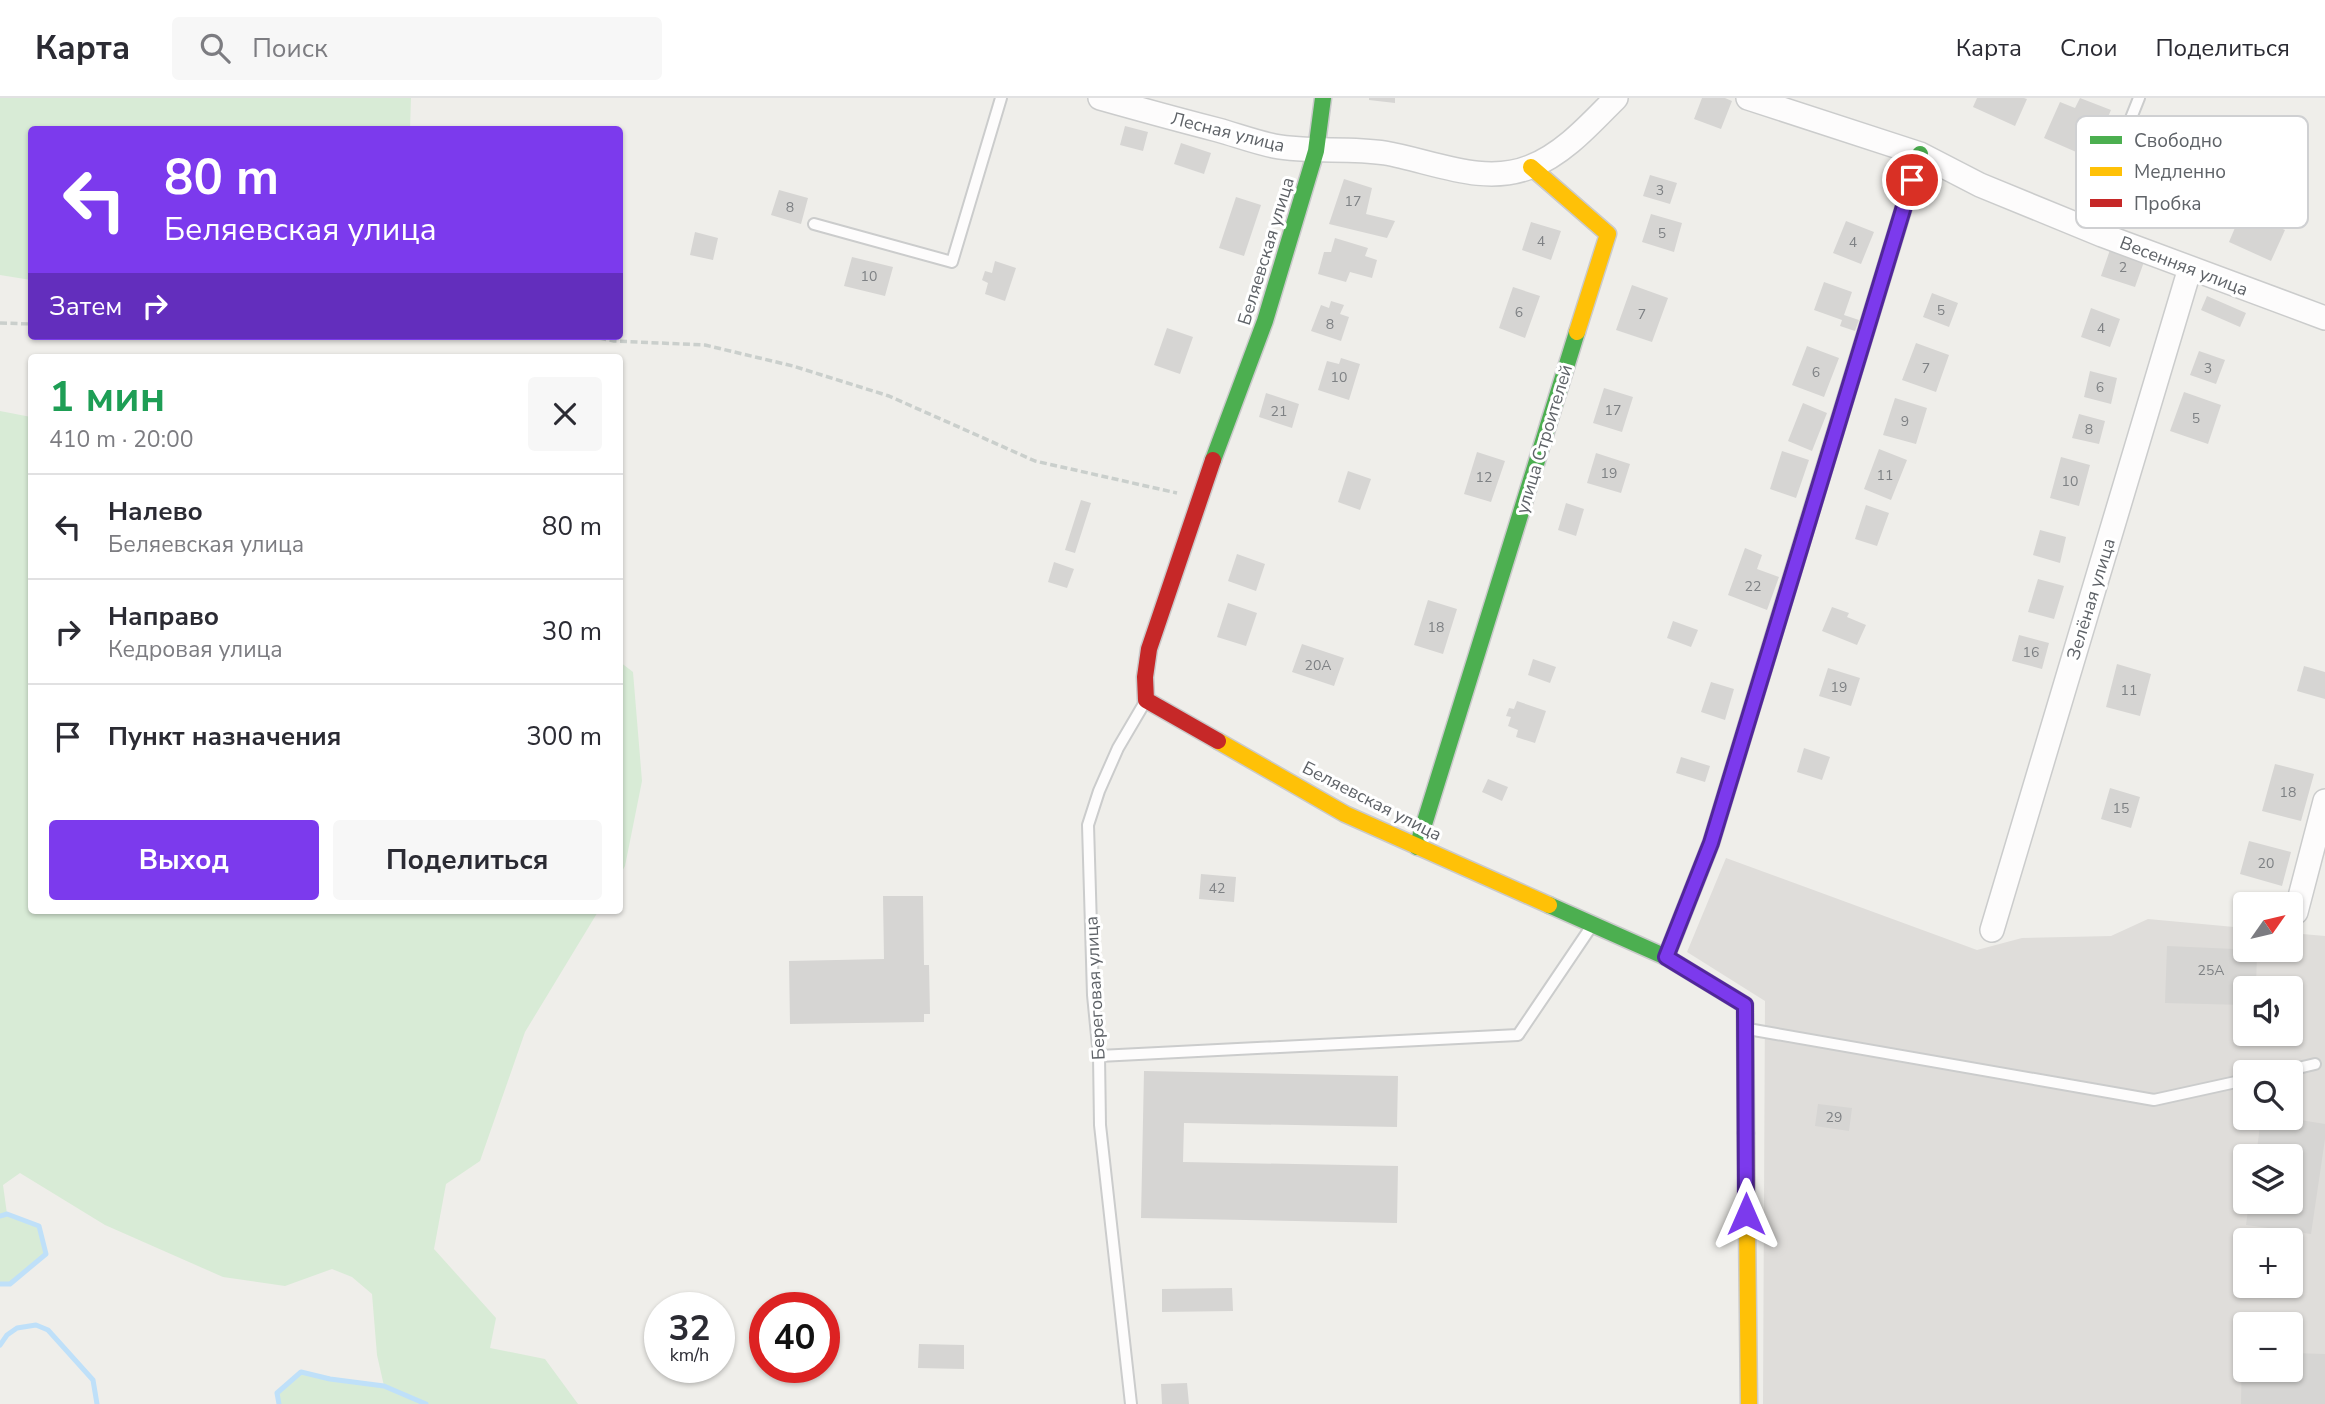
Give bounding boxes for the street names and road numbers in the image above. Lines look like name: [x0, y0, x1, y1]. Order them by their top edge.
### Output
street label: Лесная улица: [1169, 106, 1287, 158]
street label: Беляевская улица: [1232, 174, 1300, 328]
street label: Весенняя улица: [2116, 231, 2252, 301]
street label: улица Строителей: [1510, 362, 1578, 516]
street label: Зелёная улица: [2061, 535, 2121, 663]
street label: Беляевская улица: [1298, 755, 1446, 847]
street label: Береговая улица: [1079, 915, 1111, 1061]

